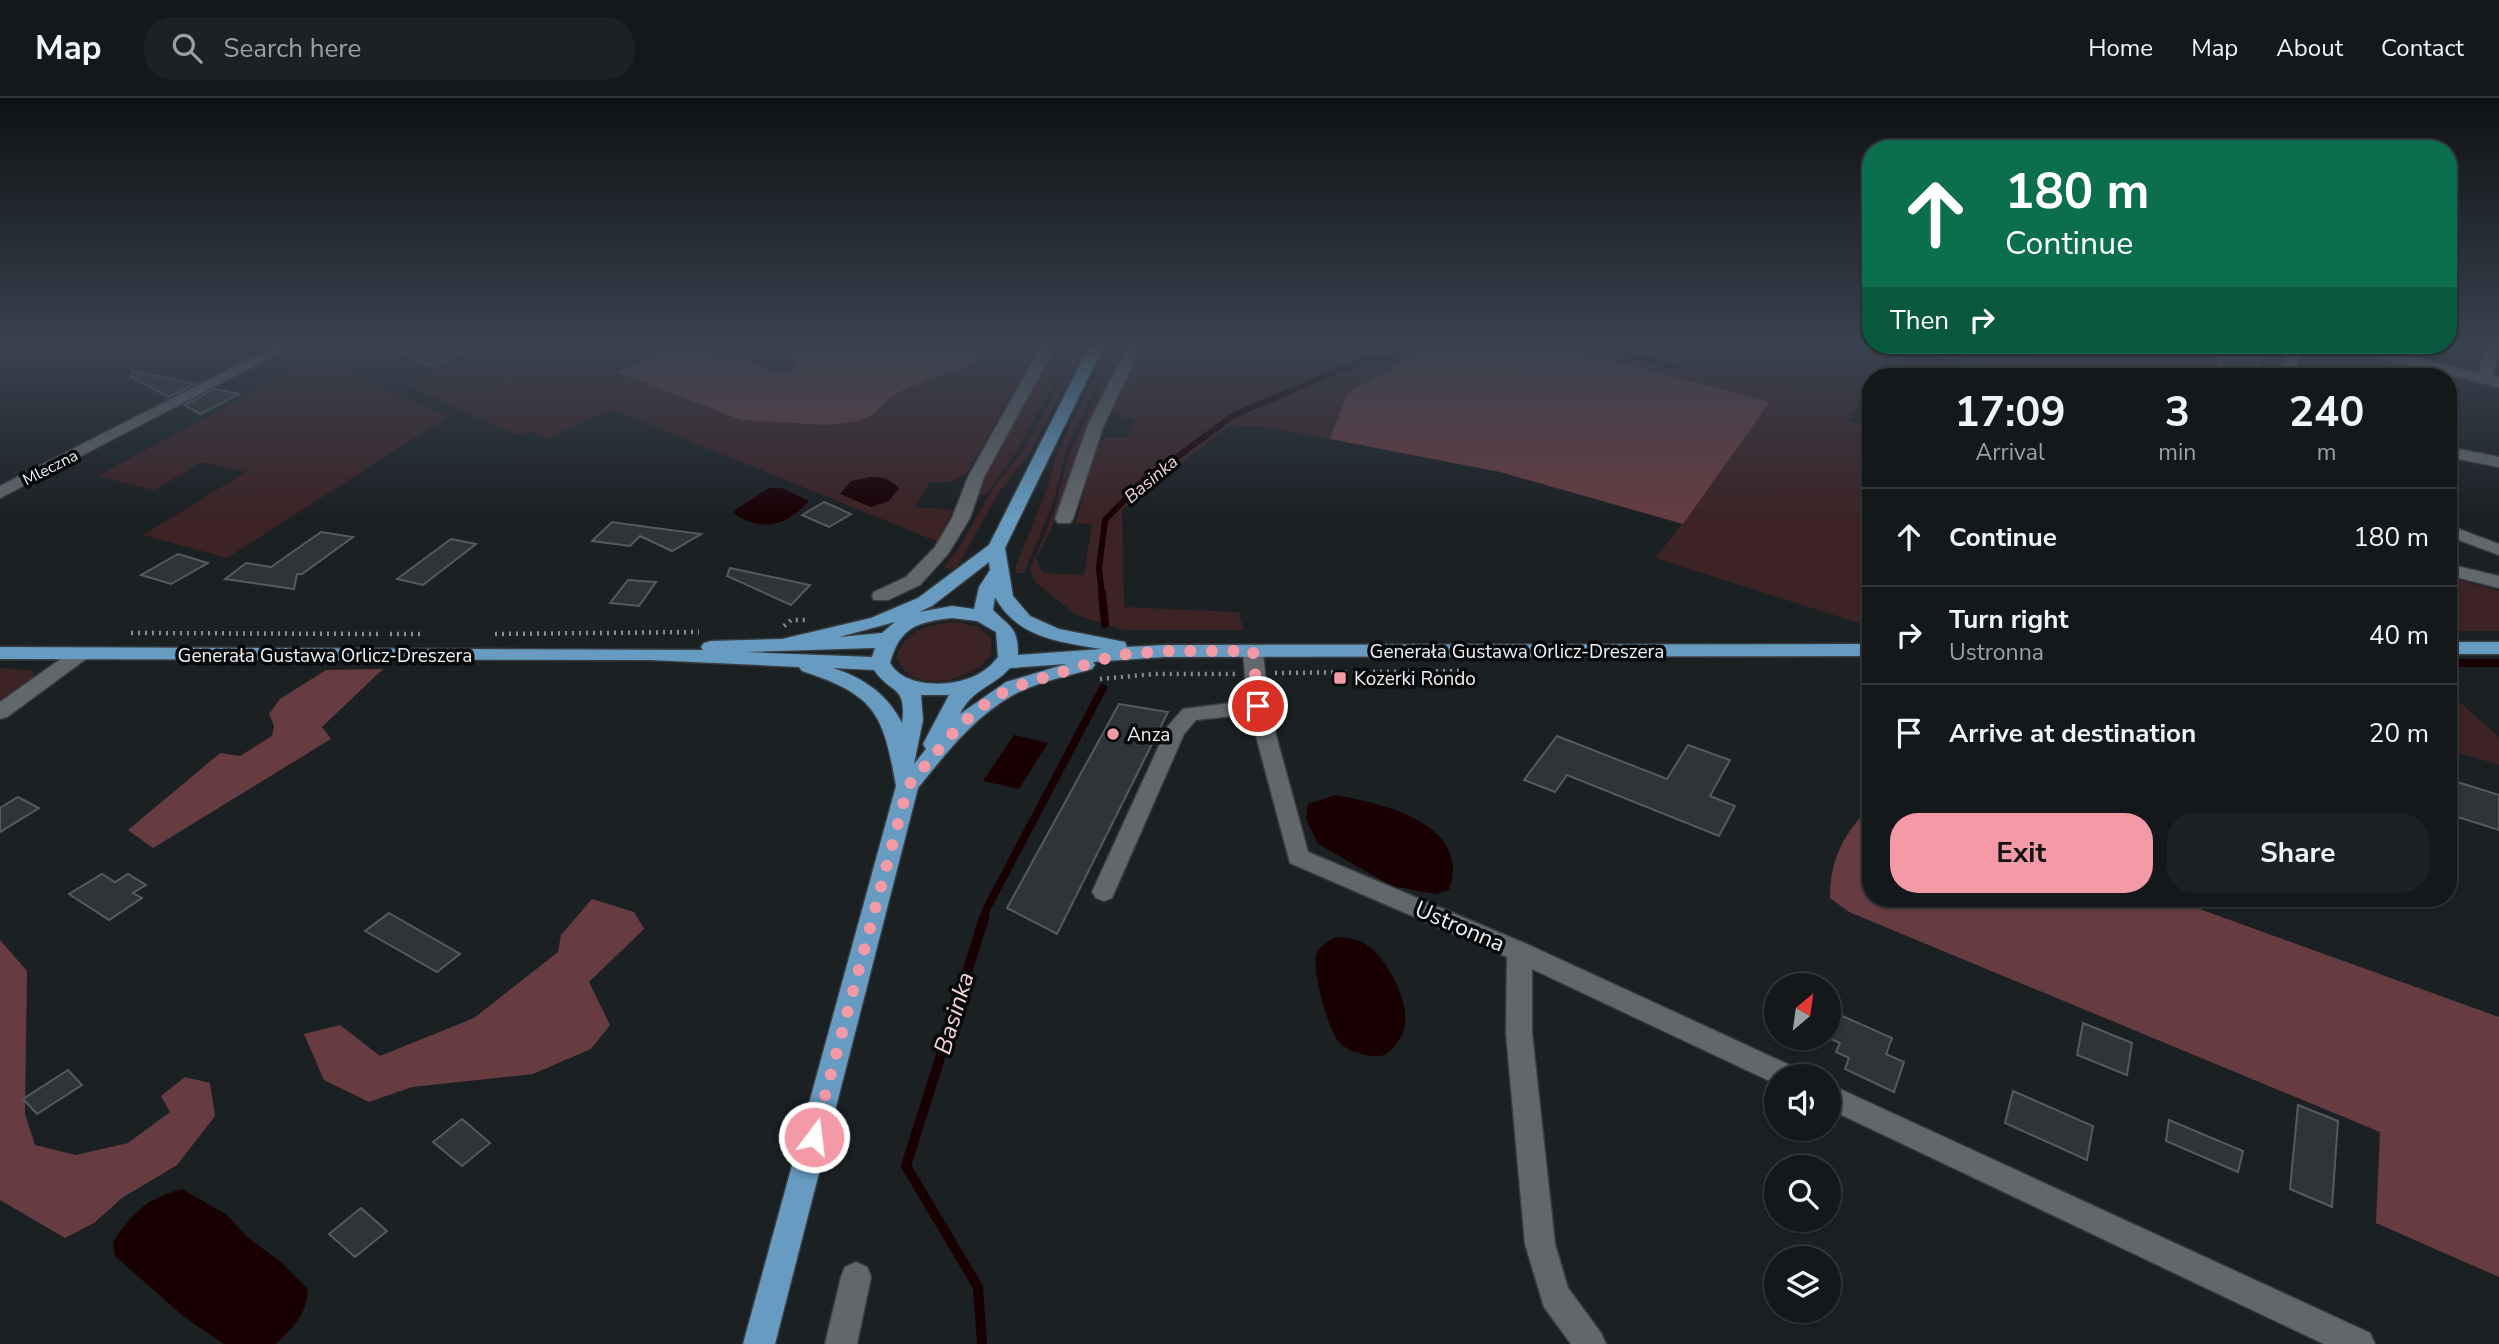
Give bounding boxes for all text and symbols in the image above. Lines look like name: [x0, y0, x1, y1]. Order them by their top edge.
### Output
search box: [144, 17, 634, 80]
text: Map: [35, 26, 102, 71]
icon: search: [168, 29, 206, 67]
text: Search here: [224, 31, 361, 66]
text: Home: [2088, 32, 2153, 64]
text: Map: [2191, 32, 2238, 64]
text: About: [2276, 32, 2343, 64]
text: Contact: [2381, 32, 2464, 64]
text: 180 m: [2005, 158, 2149, 225]
icon: ahead: [1890, 168, 1981, 259]
text: Continue: [2005, 222, 2133, 265]
icon: right: [1963, 301, 2001, 339]
text: Then: [1890, 303, 1949, 338]
text: 17:09: [1955, 384, 2066, 441]
text: 3: [2165, 384, 2190, 441]
text: 240: [2289, 384, 2364, 441]
text: Arrival: [1976, 437, 2045, 468]
text: min: [2158, 437, 2196, 468]
text: m: [2317, 437, 2337, 468]
street label: Mleczna: [19, 445, 82, 491]
water label: Basinka: [1119, 449, 1183, 509]
icon: ahead: [1890, 518, 1928, 556]
text: Continue: [1949, 520, 2057, 555]
text: 180 m: [2353, 520, 2429, 555]
text: Turn right: [1949, 602, 2068, 637]
icon: right: [1890, 616, 1928, 654]
text: 40 m: [2369, 618, 2429, 653]
text: Ustronna: [1949, 637, 2044, 668]
street label: Generała Gustawa Orlicz-Dreszera: [1370, 639, 1664, 665]
street label: Generała Gustawa Orlicz-Dreszera: [178, 643, 472, 669]
place label: Kozerki Rondo: [1354, 666, 1476, 692]
marker: Kozerki Rondo: [1332, 670, 1348, 686]
pin: [1228, 676, 1288, 736]
icon: arrive: [1239, 687, 1277, 725]
icon: arrive: [1890, 714, 1928, 752]
text: Arrive at destination: [1949, 716, 2196, 751]
text: 20 m: [2369, 716, 2429, 751]
place label: Anza: [1127, 722, 1170, 748]
marker: Anza: [1105, 726, 1121, 742]
button: Exit: [1890, 813, 2153, 893]
button: Share: [2167, 813, 2429, 893]
street label: Ustronna: [1410, 894, 1510, 959]
water label: Basinka: [926, 968, 982, 1058]
north arrow: [1764, 973, 1841, 1050]
map controls: [1764, 973, 1841, 1323]
button: sound: [1764, 1064, 1841, 1141]
position arrow: [777, 1100, 851, 1174]
button: search: [1764, 1155, 1841, 1232]
button: layers: [1764, 1246, 1841, 1323]

